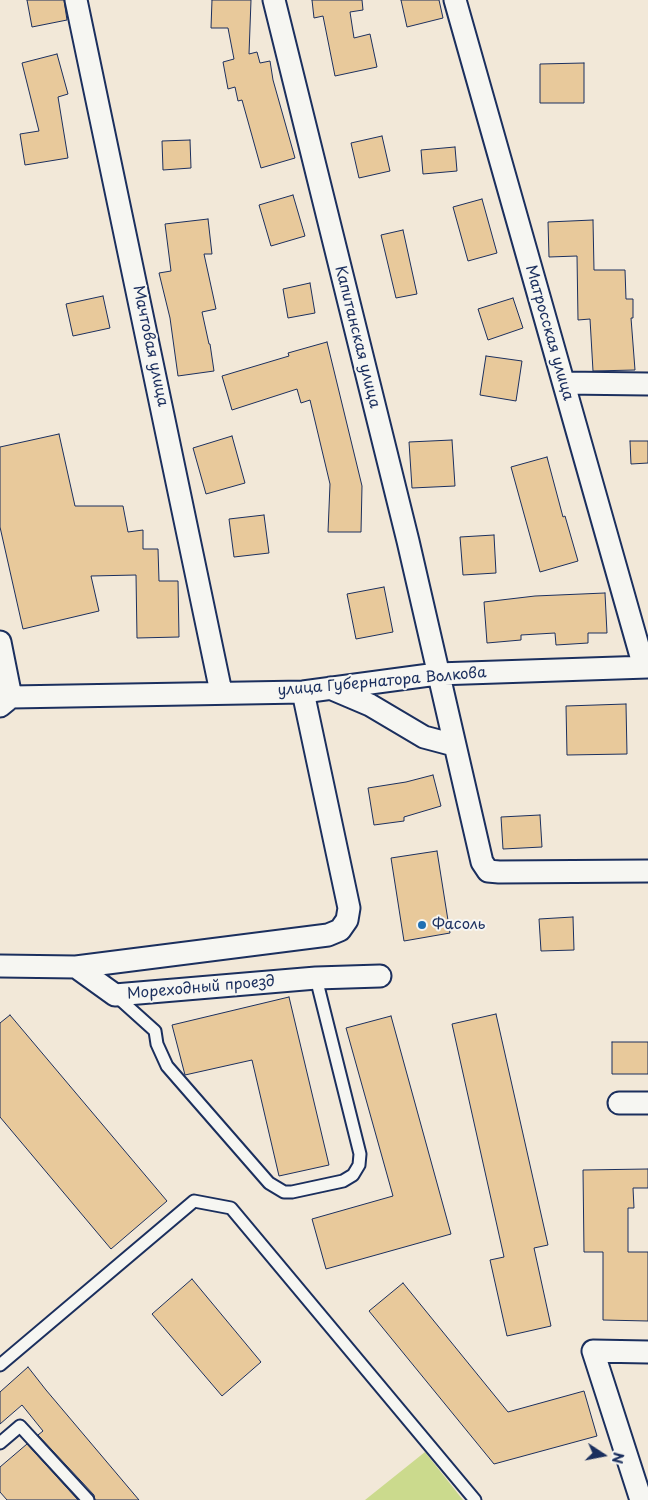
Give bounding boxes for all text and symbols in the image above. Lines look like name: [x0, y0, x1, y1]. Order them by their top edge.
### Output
street label: Матросская улица: [521, 263, 577, 403]
street label: Капитанская улица: [331, 264, 383, 410]
street label: Мачтовая улица: [128, 284, 172, 408]
street label: улица Губернатора Волкова: [277, 664, 487, 700]
place label: Фасоль: [432, 916, 485, 934]
marker: Фасоль: [416, 919, 428, 931]
street label: Мореходный проезд: [126, 973, 276, 1003]
north arrow: [578, 1430, 628, 1480]
text: N: [607, 1451, 630, 1465]

